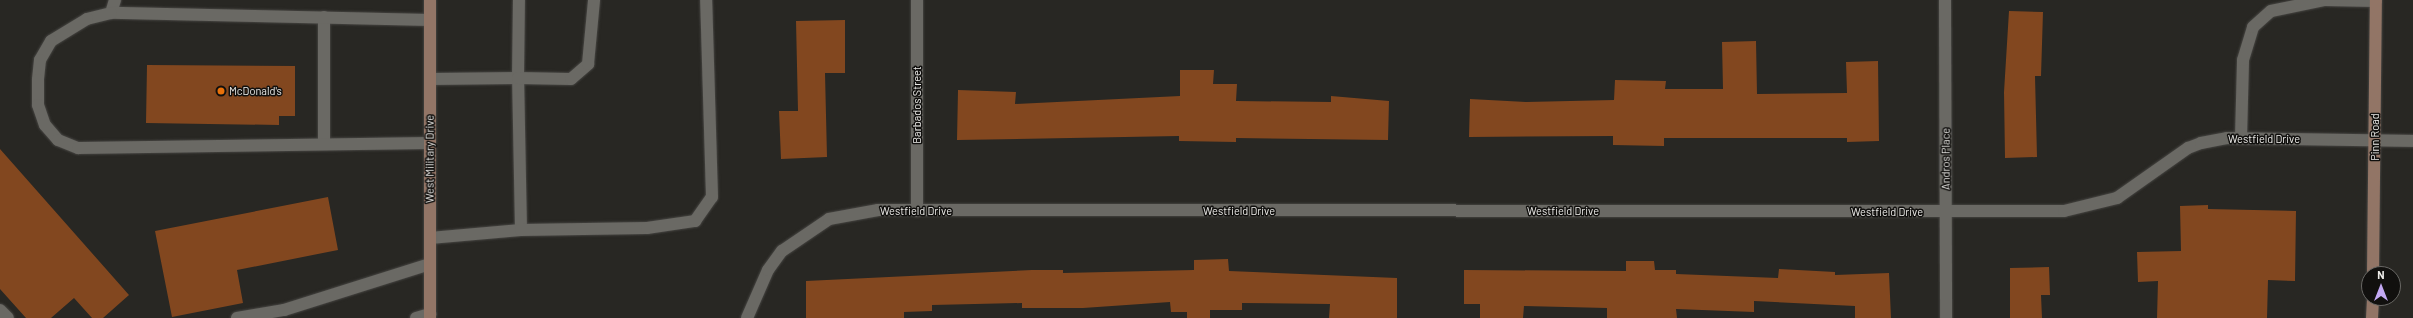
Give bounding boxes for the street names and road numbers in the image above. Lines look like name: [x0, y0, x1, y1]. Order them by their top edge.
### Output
street label: Barbados Street: [910, 66, 924, 144]
street label: Pinn Road: [2368, 113, 2382, 161]
street label: West Military Drive: [423, 115, 437, 203]
street label: Andros Place: [1939, 128, 1953, 190]
street label: Westfield Drive: [2228, 132, 2300, 146]
street label: Westfield Drive: [880, 204, 952, 218]
street label: Westfield Drive: [1203, 204, 1275, 218]
street label: Westfield Drive: [1527, 204, 1599, 218]
street label: Westfield Drive: [1851, 205, 1923, 219]

